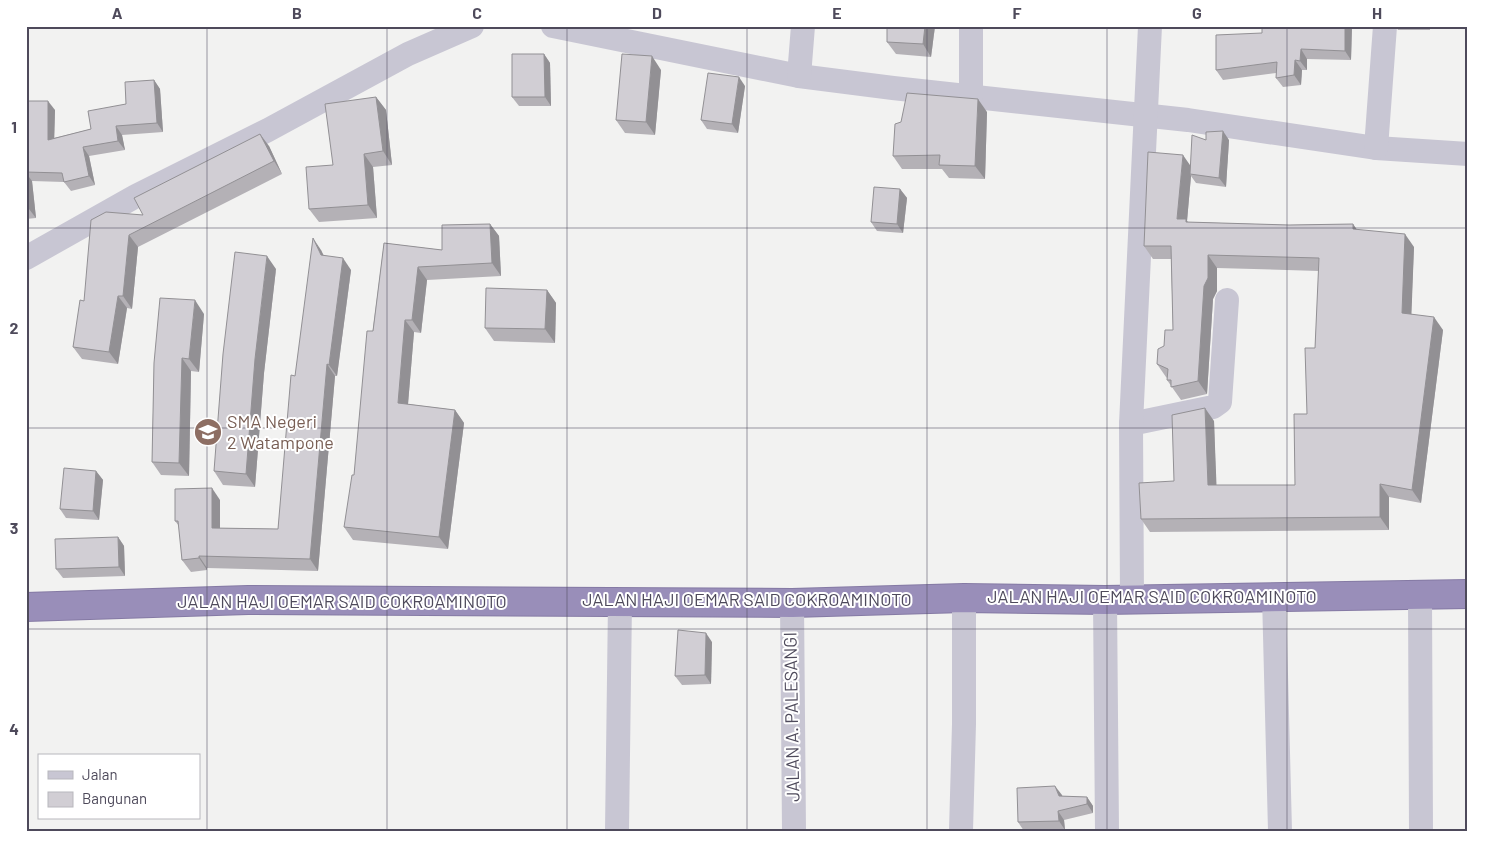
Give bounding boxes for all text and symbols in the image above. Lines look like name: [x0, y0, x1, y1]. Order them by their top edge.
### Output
text: A: [112, 3, 123, 22]
text: B: [292, 3, 302, 22]
text: C: [472, 3, 482, 22]
text: D: [652, 3, 662, 22]
text: E: [832, 3, 842, 22]
text: F: [1013, 3, 1022, 22]
text: G: [1192, 3, 1202, 22]
text: H: [1372, 3, 1382, 22]
text: 1: [11, 117, 17, 136]
text: 2: [10, 318, 19, 337]
place label: SMA Negeri 2 Watampone: [227, 410, 334, 453]
school or university icon: SMA Negeri 2 Watampone: [193, 417, 223, 447]
text: 3: [10, 518, 18, 537]
street label: JALAN HAJI OEMAR SAID COKROAMINOTO: [987, 585, 1317, 607]
street label: JALAN HAJI OEMAR SAID COKROAMINOTO: [582, 588, 912, 610]
street label: JALAN HAJI OEMAR SAID COKROAMINOTO: [177, 590, 507, 612]
street label: JALAN A. PALESANGI: [779, 632, 803, 802]
text: 4: [9, 719, 19, 738]
legend: [38, 754, 200, 820]
text: Jalan: [82, 765, 118, 783]
text: Bangunan: [82, 789, 147, 807]

